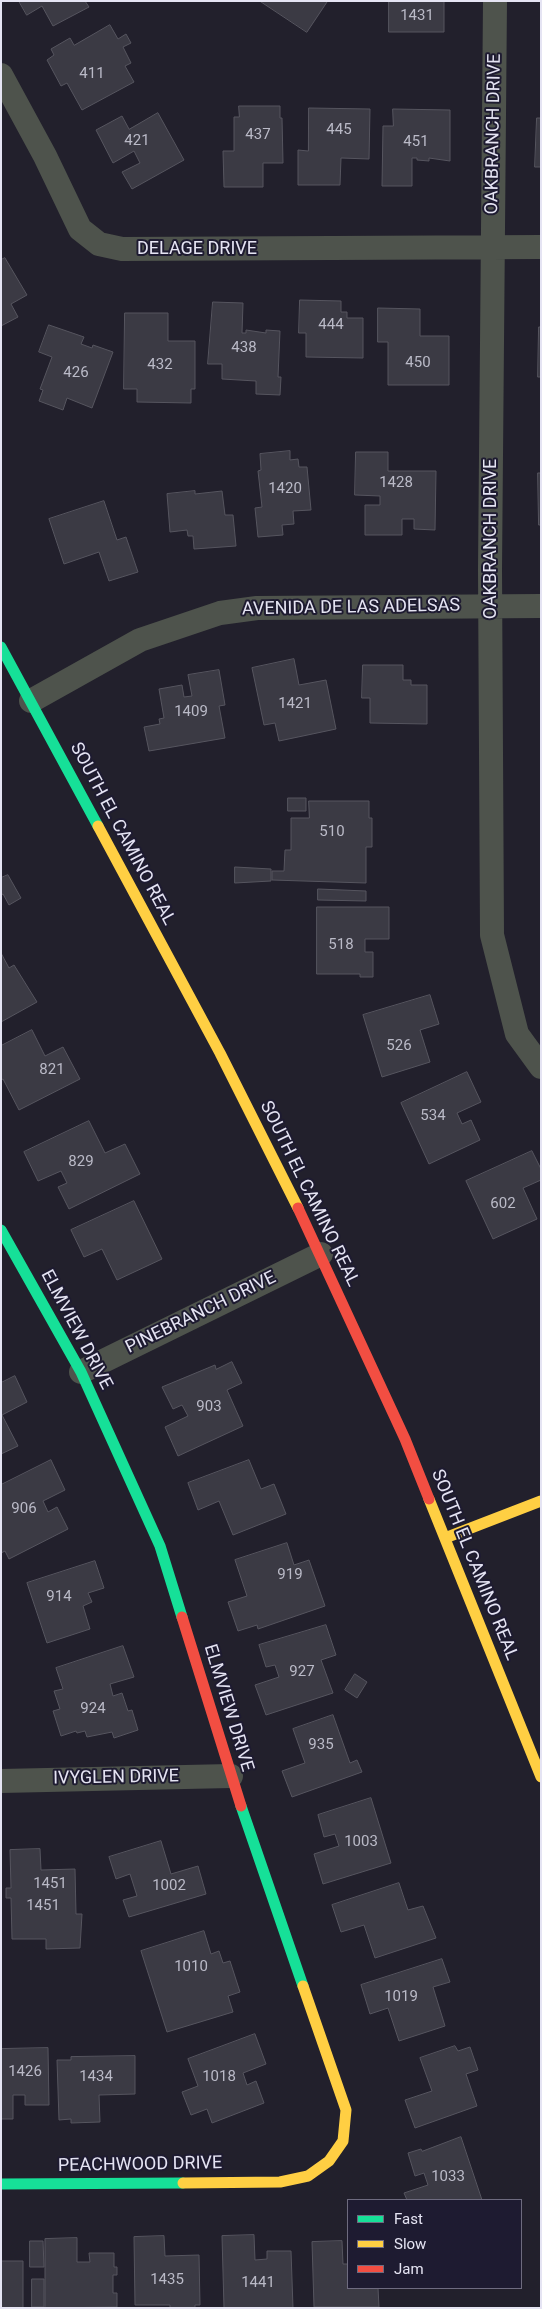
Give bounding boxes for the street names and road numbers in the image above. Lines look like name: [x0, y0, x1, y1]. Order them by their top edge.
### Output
street label: OAKBRANCH DRIVE: [482, 54, 506, 214]
street label: DELAGE DRIVE: [137, 238, 257, 260]
street label: OAKBRANCH DRIVE: [480, 459, 502, 619]
street label: AVENIDA DE LAS ADELSAS: [242, 595, 460, 621]
street label: SOUTH EL CAMINO REAL: [65, 739, 179, 929]
street label: SOUTH EL CAMINO REAL: [255, 1098, 363, 1290]
street label: ELMVIEW DRIVE: [35, 1267, 117, 1393]
street label: PINEBRANCH DRIVE: [122, 1267, 280, 1359]
street label: SOUTH EL CAMINO REAL: [426, 1467, 522, 1663]
street label: ELMVIEW DRIVE: [198, 1642, 258, 1774]
street label: IVYGLEN DRIVE: [53, 1766, 179, 1790]
street label: PEACHWOOD DRIVE: [58, 2153, 222, 2177]

